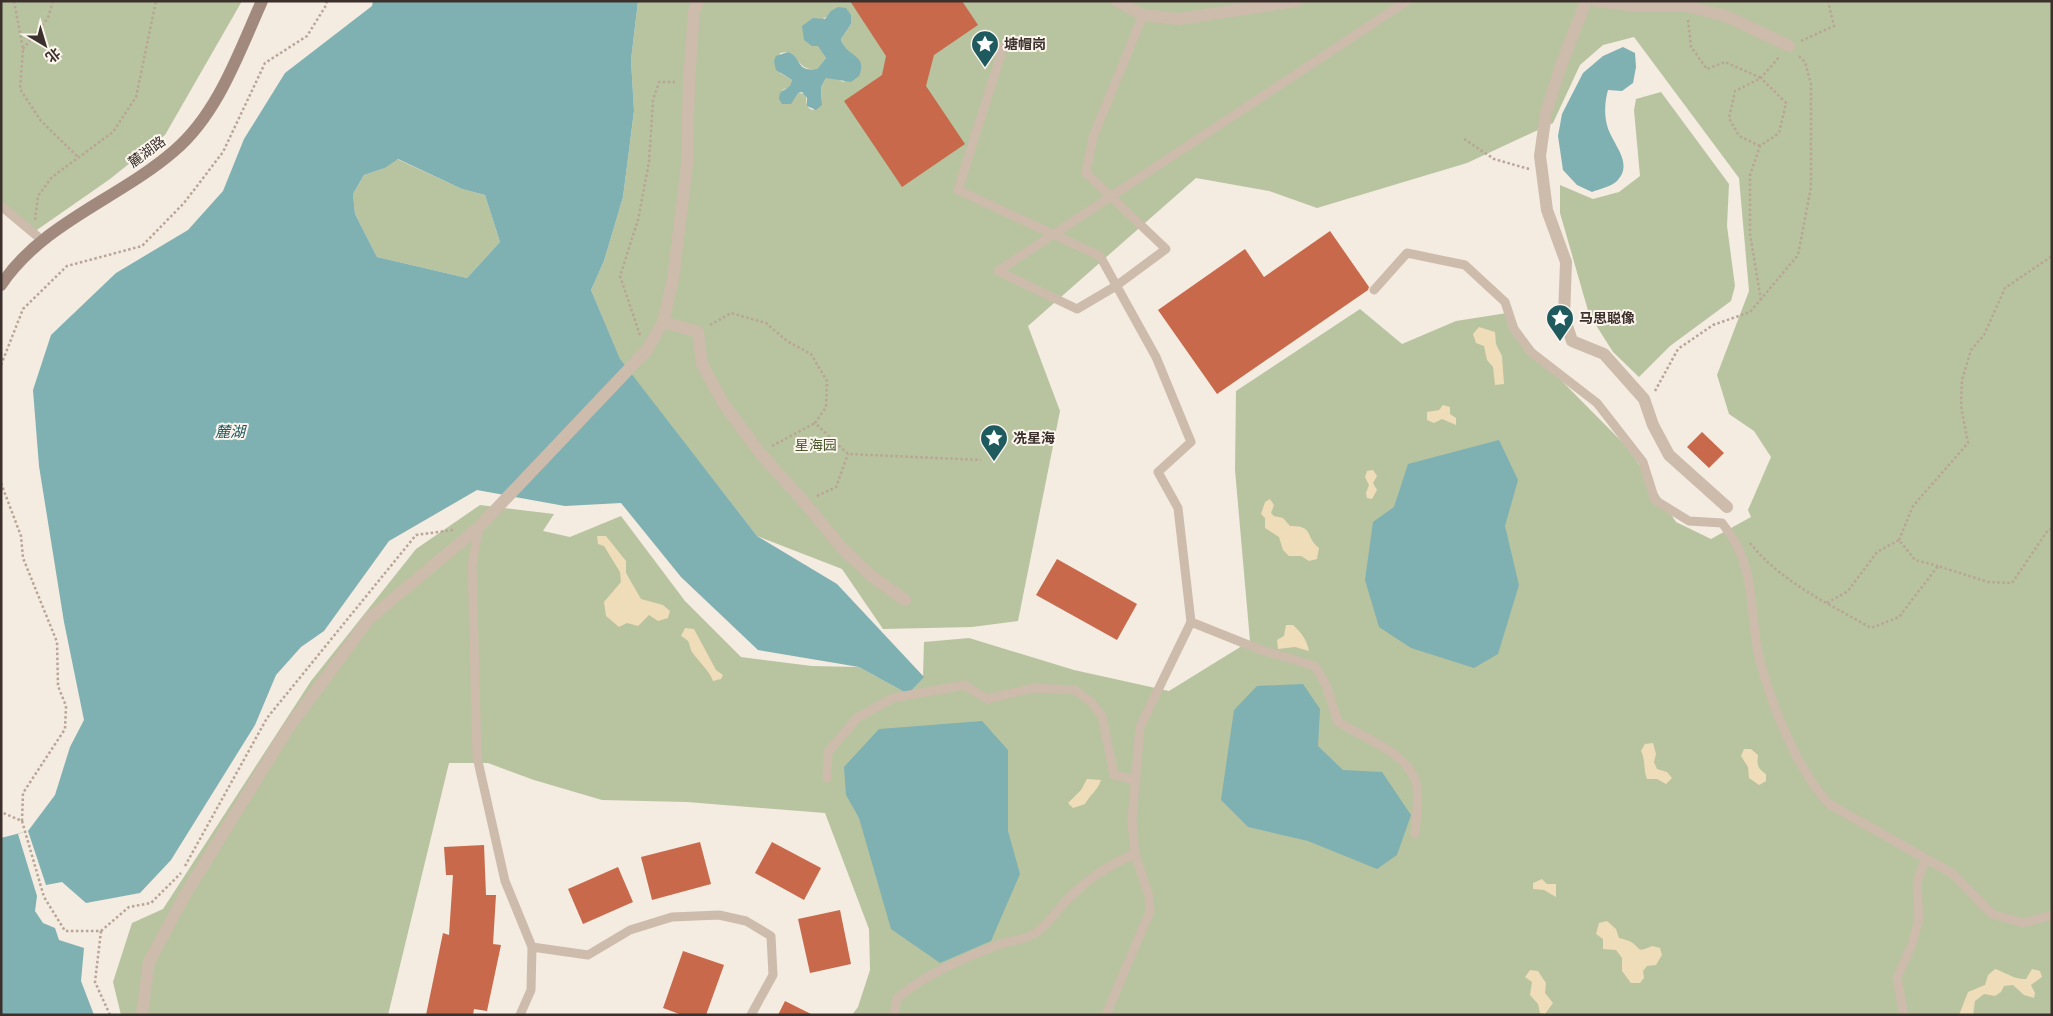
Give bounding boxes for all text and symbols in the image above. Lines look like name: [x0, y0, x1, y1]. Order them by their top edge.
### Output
north arrow: [20, 20, 70, 70]
place icon: 塘帽岗: [970, 29, 1000, 68]
place label: 塘帽岗: [1004, 36, 1046, 53]
text: 北: [42, 44, 63, 66]
street label: 麓湖路: [125, 133, 169, 171]
place icon: 马思聪像: [1545, 303, 1575, 342]
place label: 马思聪像: [1579, 310, 1635, 327]
water label: 麓湖: [215, 423, 247, 441]
place icon: 冼星海: [979, 423, 1009, 462]
place label: 冼星海: [1013, 430, 1055, 447]
park label: 星海园: [795, 437, 837, 454]

